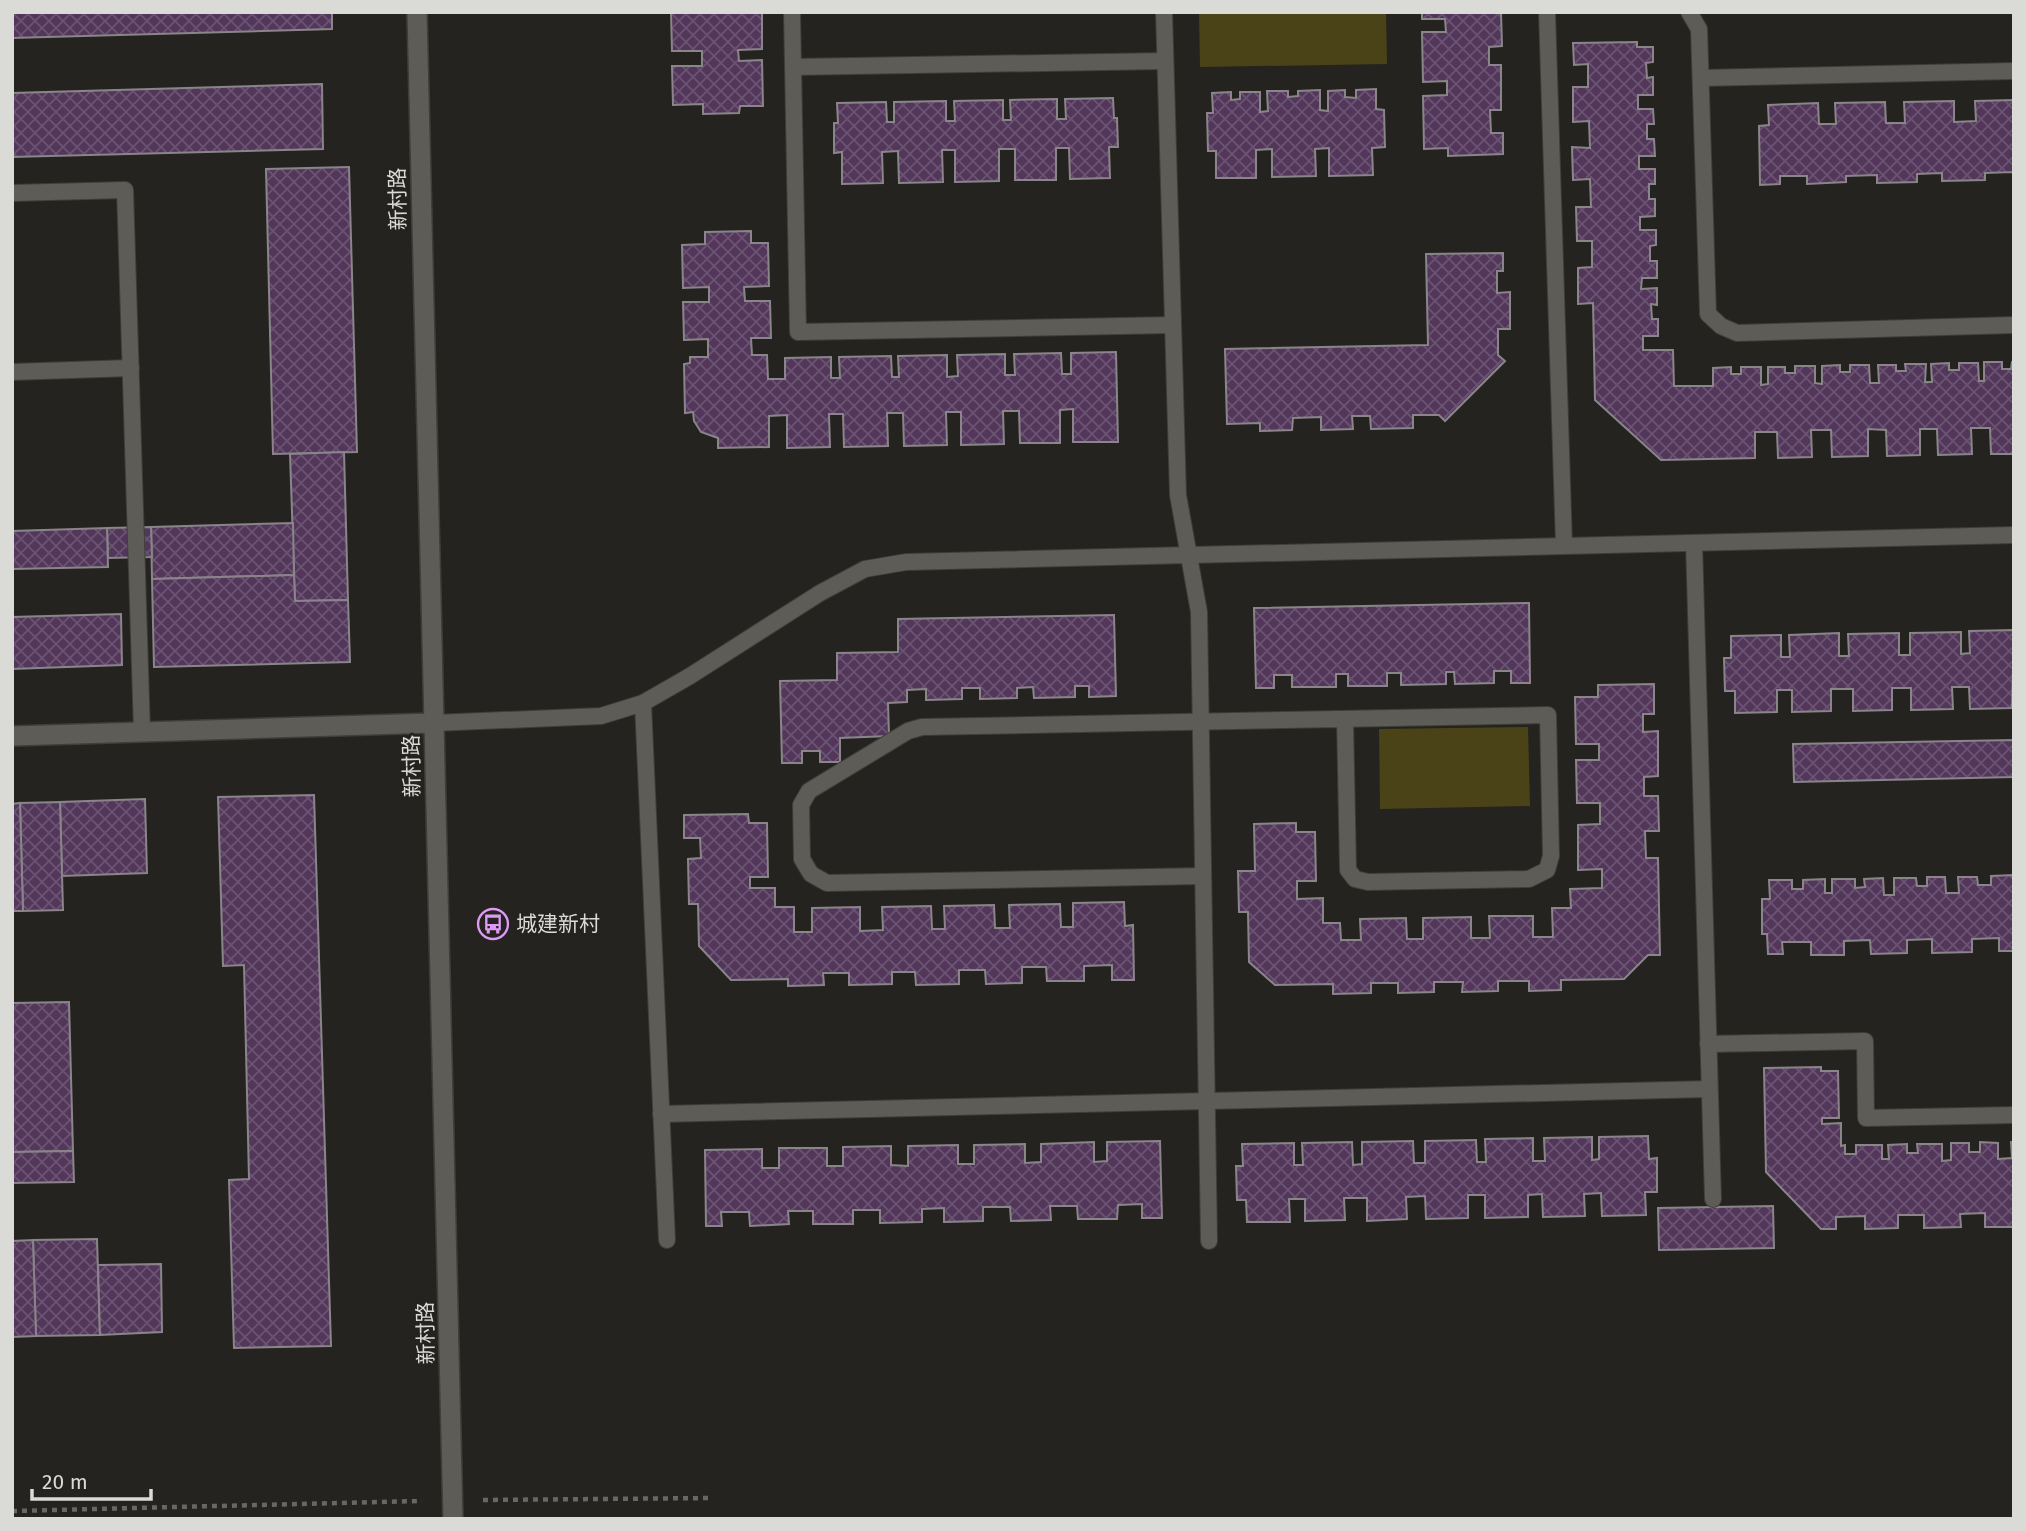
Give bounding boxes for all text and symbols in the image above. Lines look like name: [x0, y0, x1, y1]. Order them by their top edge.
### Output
street label: 新村路: [384, 167, 412, 231]
street label: 新村路: [398, 734, 426, 798]
bus stop icon: 城建新村: [476, 907, 510, 941]
place label: 城建新村: [516, 911, 600, 937]
street label: 新村路: [412, 1301, 440, 1365]
scale bar: [32, 1458, 150, 1502]
text: 20 m: [42, 1469, 88, 1495]

